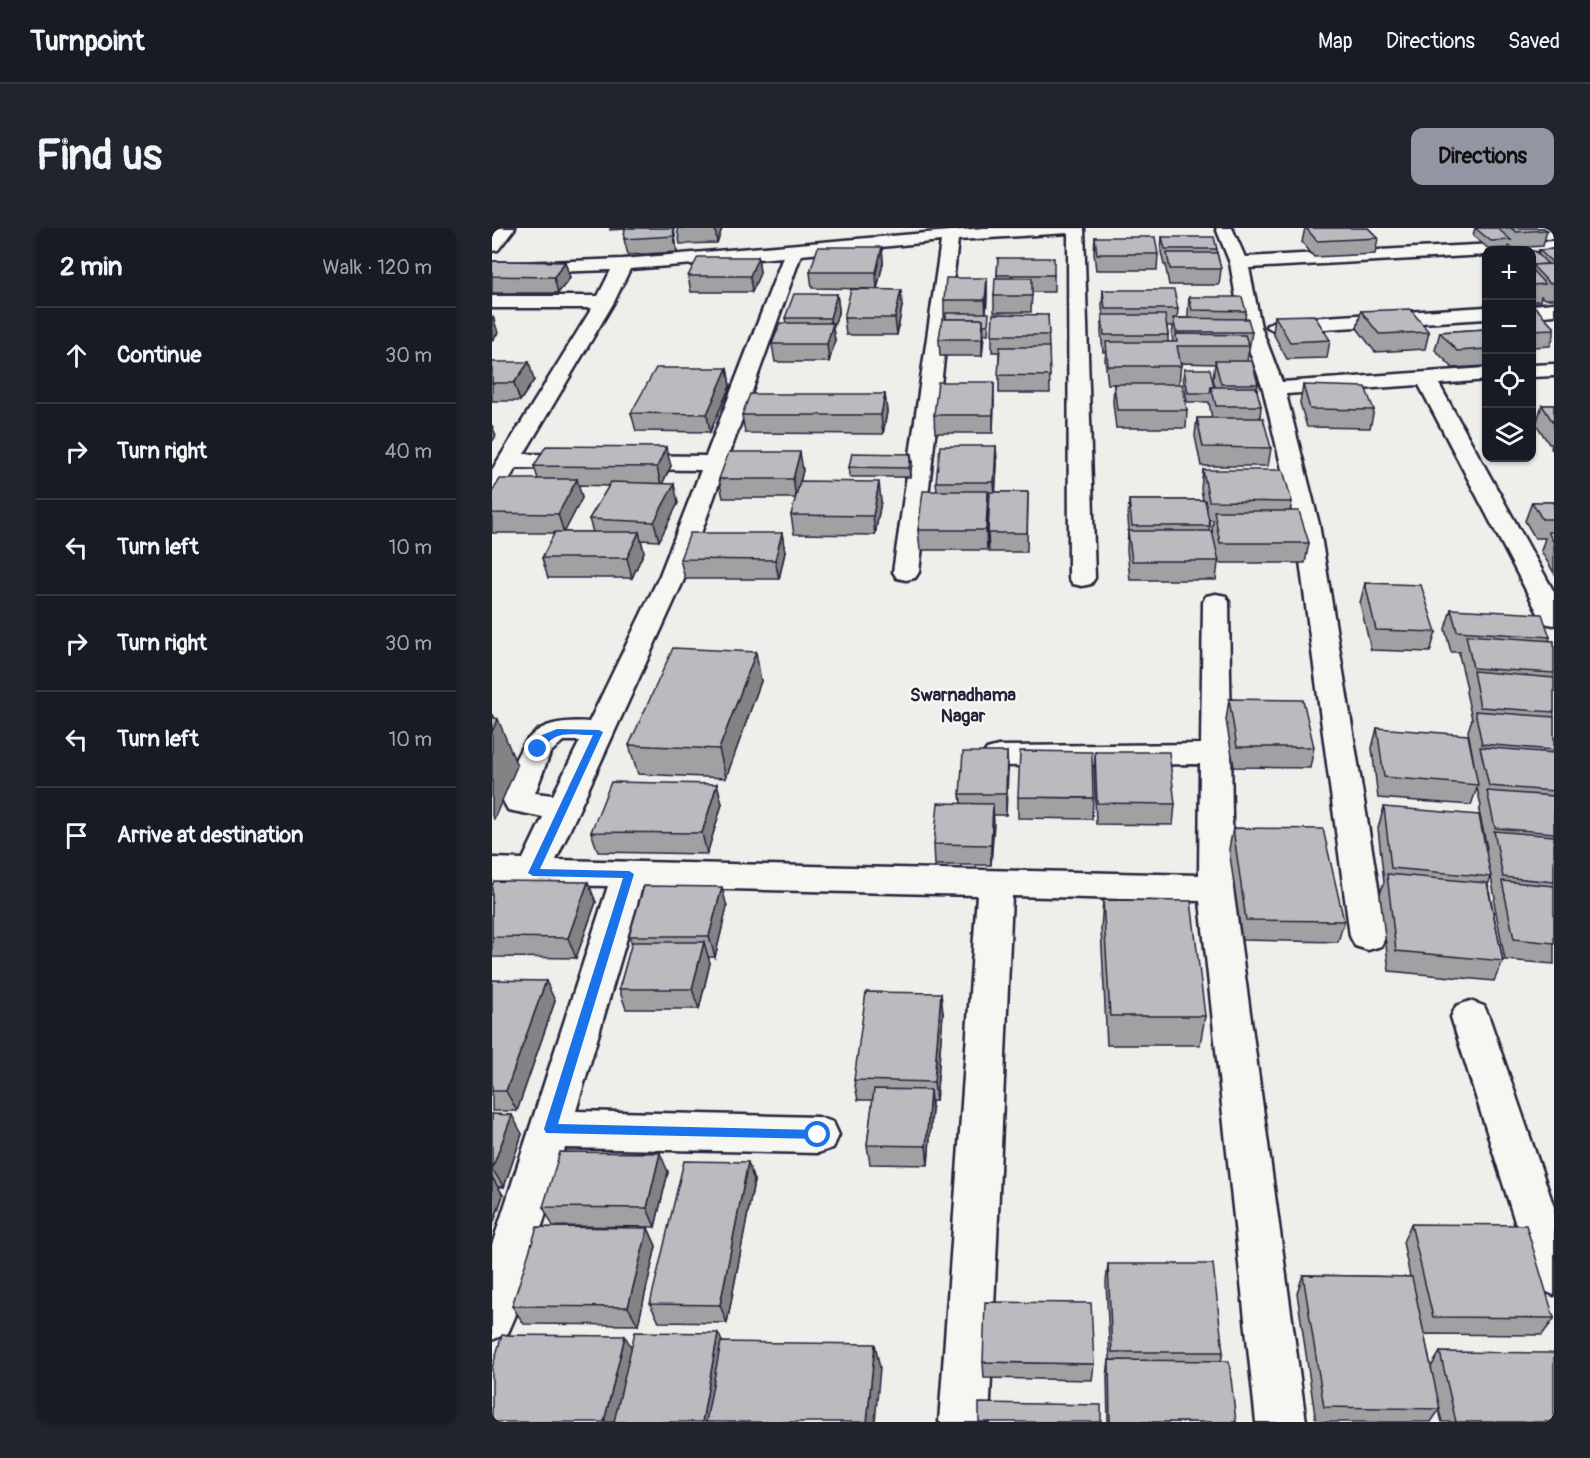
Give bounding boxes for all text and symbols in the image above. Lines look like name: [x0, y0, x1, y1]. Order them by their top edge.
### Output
text: Turnpoint: [30, 24, 144, 59]
text: Map: [1318, 28, 1353, 55]
text: Directions: [1386, 28, 1475, 55]
text: Saved: [1508, 28, 1560, 55]
button: Directions: [1411, 128, 1554, 185]
text: Find us: [36, 130, 162, 182]
map controls: [1482, 246, 1536, 462]
button: +: [1482, 246, 1536, 300]
text: 2 min: [60, 251, 122, 283]
text: Walk · 120 m: [323, 255, 432, 280]
button: −: [1482, 300, 1536, 354]
icon: ahead: [60, 339, 93, 372]
text: Continue: [117, 341, 201, 369]
text: 30 m: [385, 343, 432, 368]
button: locate: [1482, 354, 1536, 408]
button: layers: [1482, 408, 1536, 462]
icon: right: [60, 435, 93, 468]
text: Turn right: [117, 437, 207, 465]
text: 40 m: [385, 439, 432, 464]
icon: left: [60, 531, 93, 564]
text: Turn left: [117, 533, 199, 561]
text: 10 m: [388, 535, 432, 560]
icon: right: [60, 627, 93, 660]
text: Turn right: [117, 629, 207, 657]
text: 30 m: [385, 631, 432, 656]
district label: Swarnadhama Nagar: [910, 684, 1017, 728]
icon: left: [60, 723, 93, 756]
text: Turn left: [117, 725, 199, 753]
text: 10 m: [388, 727, 432, 752]
route end: [524, 735, 550, 761]
icon: arrive: [60, 819, 93, 852]
text: Arrive at destination: [117, 821, 303, 849]
route start: [804, 1121, 830, 1147]

